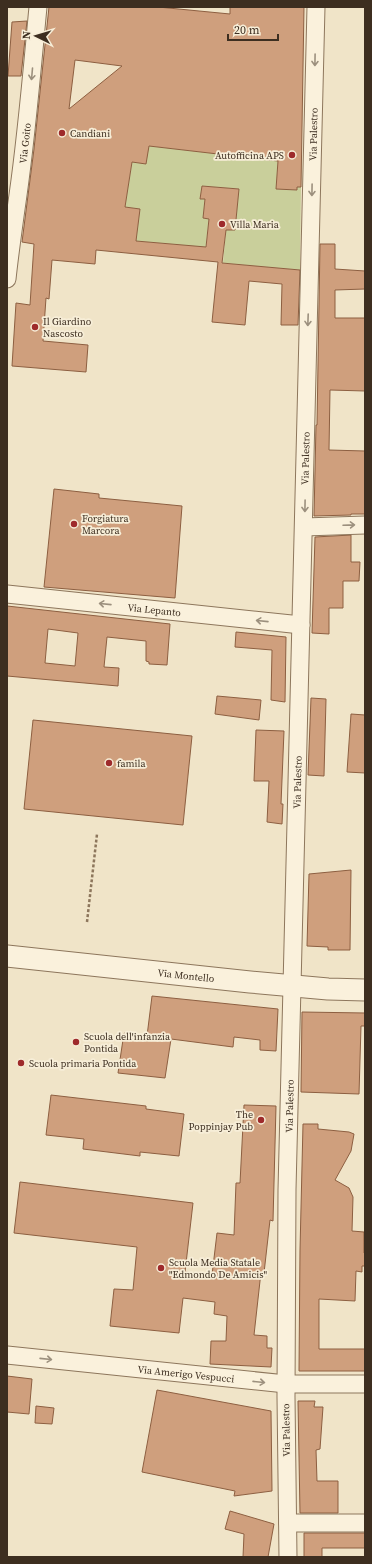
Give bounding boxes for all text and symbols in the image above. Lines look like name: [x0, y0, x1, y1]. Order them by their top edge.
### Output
north arrow: [16, 16, 56, 56]
scale bar: [228, 16, 278, 42]
text: 20 m: [234, 22, 260, 38]
text: N: [19, 31, 34, 40]
one-way arrow: [311, 53, 319, 66]
one-way arrow: [28, 67, 36, 80]
street label: Via Palestro: [306, 107, 320, 161]
street label: Via Goito: [16, 122, 33, 164]
place label: Candiani: [70, 127, 110, 140]
marker: Candiani: [57, 128, 67, 138]
place label: Autofficina APS: [215, 149, 284, 162]
marker: Autofficina APS: [287, 150, 297, 160]
one-way arrow: [309, 183, 316, 196]
place label: Villa Maria: [230, 218, 280, 231]
marker: Villa Maria: [217, 219, 227, 229]
one-way arrow: [305, 313, 312, 326]
place label: Il Giardino Nascosto: [43, 315, 92, 340]
marker: Il Giardino Nascosto: [30, 322, 40, 332]
street label: Via Palestro: [298, 431, 312, 485]
one-way arrow: [301, 499, 308, 512]
place label: Forgiatura Marcora: [82, 512, 129, 537]
marker: Forgiatura Marcora: [69, 519, 79, 529]
one-way arrow: [342, 521, 355, 529]
one-way arrow: [99, 600, 112, 608]
street label: Via Lepanto: [127, 600, 182, 619]
one-way arrow: [256, 617, 269, 624]
street label: Via Palestro: [290, 755, 304, 809]
place label: famila: [117, 757, 146, 770]
marker: famila: [104, 758, 114, 768]
street label: Via Montello: [157, 966, 215, 985]
place label: Scuola dell'infanzia Pontida: [84, 1030, 171, 1055]
marker: Scuola dell'infanzia Pontida: [71, 1037, 81, 1047]
place label: Scuola primaria Pontida: [29, 1057, 137, 1070]
marker: Scuola primaria Pontida: [16, 1058, 26, 1068]
street label: Via Palestro: [282, 1079, 296, 1133]
place label: The Poppinjay Pub: [189, 1108, 253, 1133]
marker: The Poppinjay Pub: [256, 1115, 266, 1125]
place label: Scuola Media Statale "Edmondo De Amicis": [169, 1256, 267, 1281]
marker: Scuola Media Statale "Edmondo De Amicis": [156, 1263, 166, 1273]
one-way arrow: [39, 1355, 52, 1363]
street label: Via Amerigo Vespucci: [137, 1362, 235, 1385]
one-way arrow: [252, 1378, 265, 1385]
street label: Via Palestro: [279, 1403, 293, 1457]

